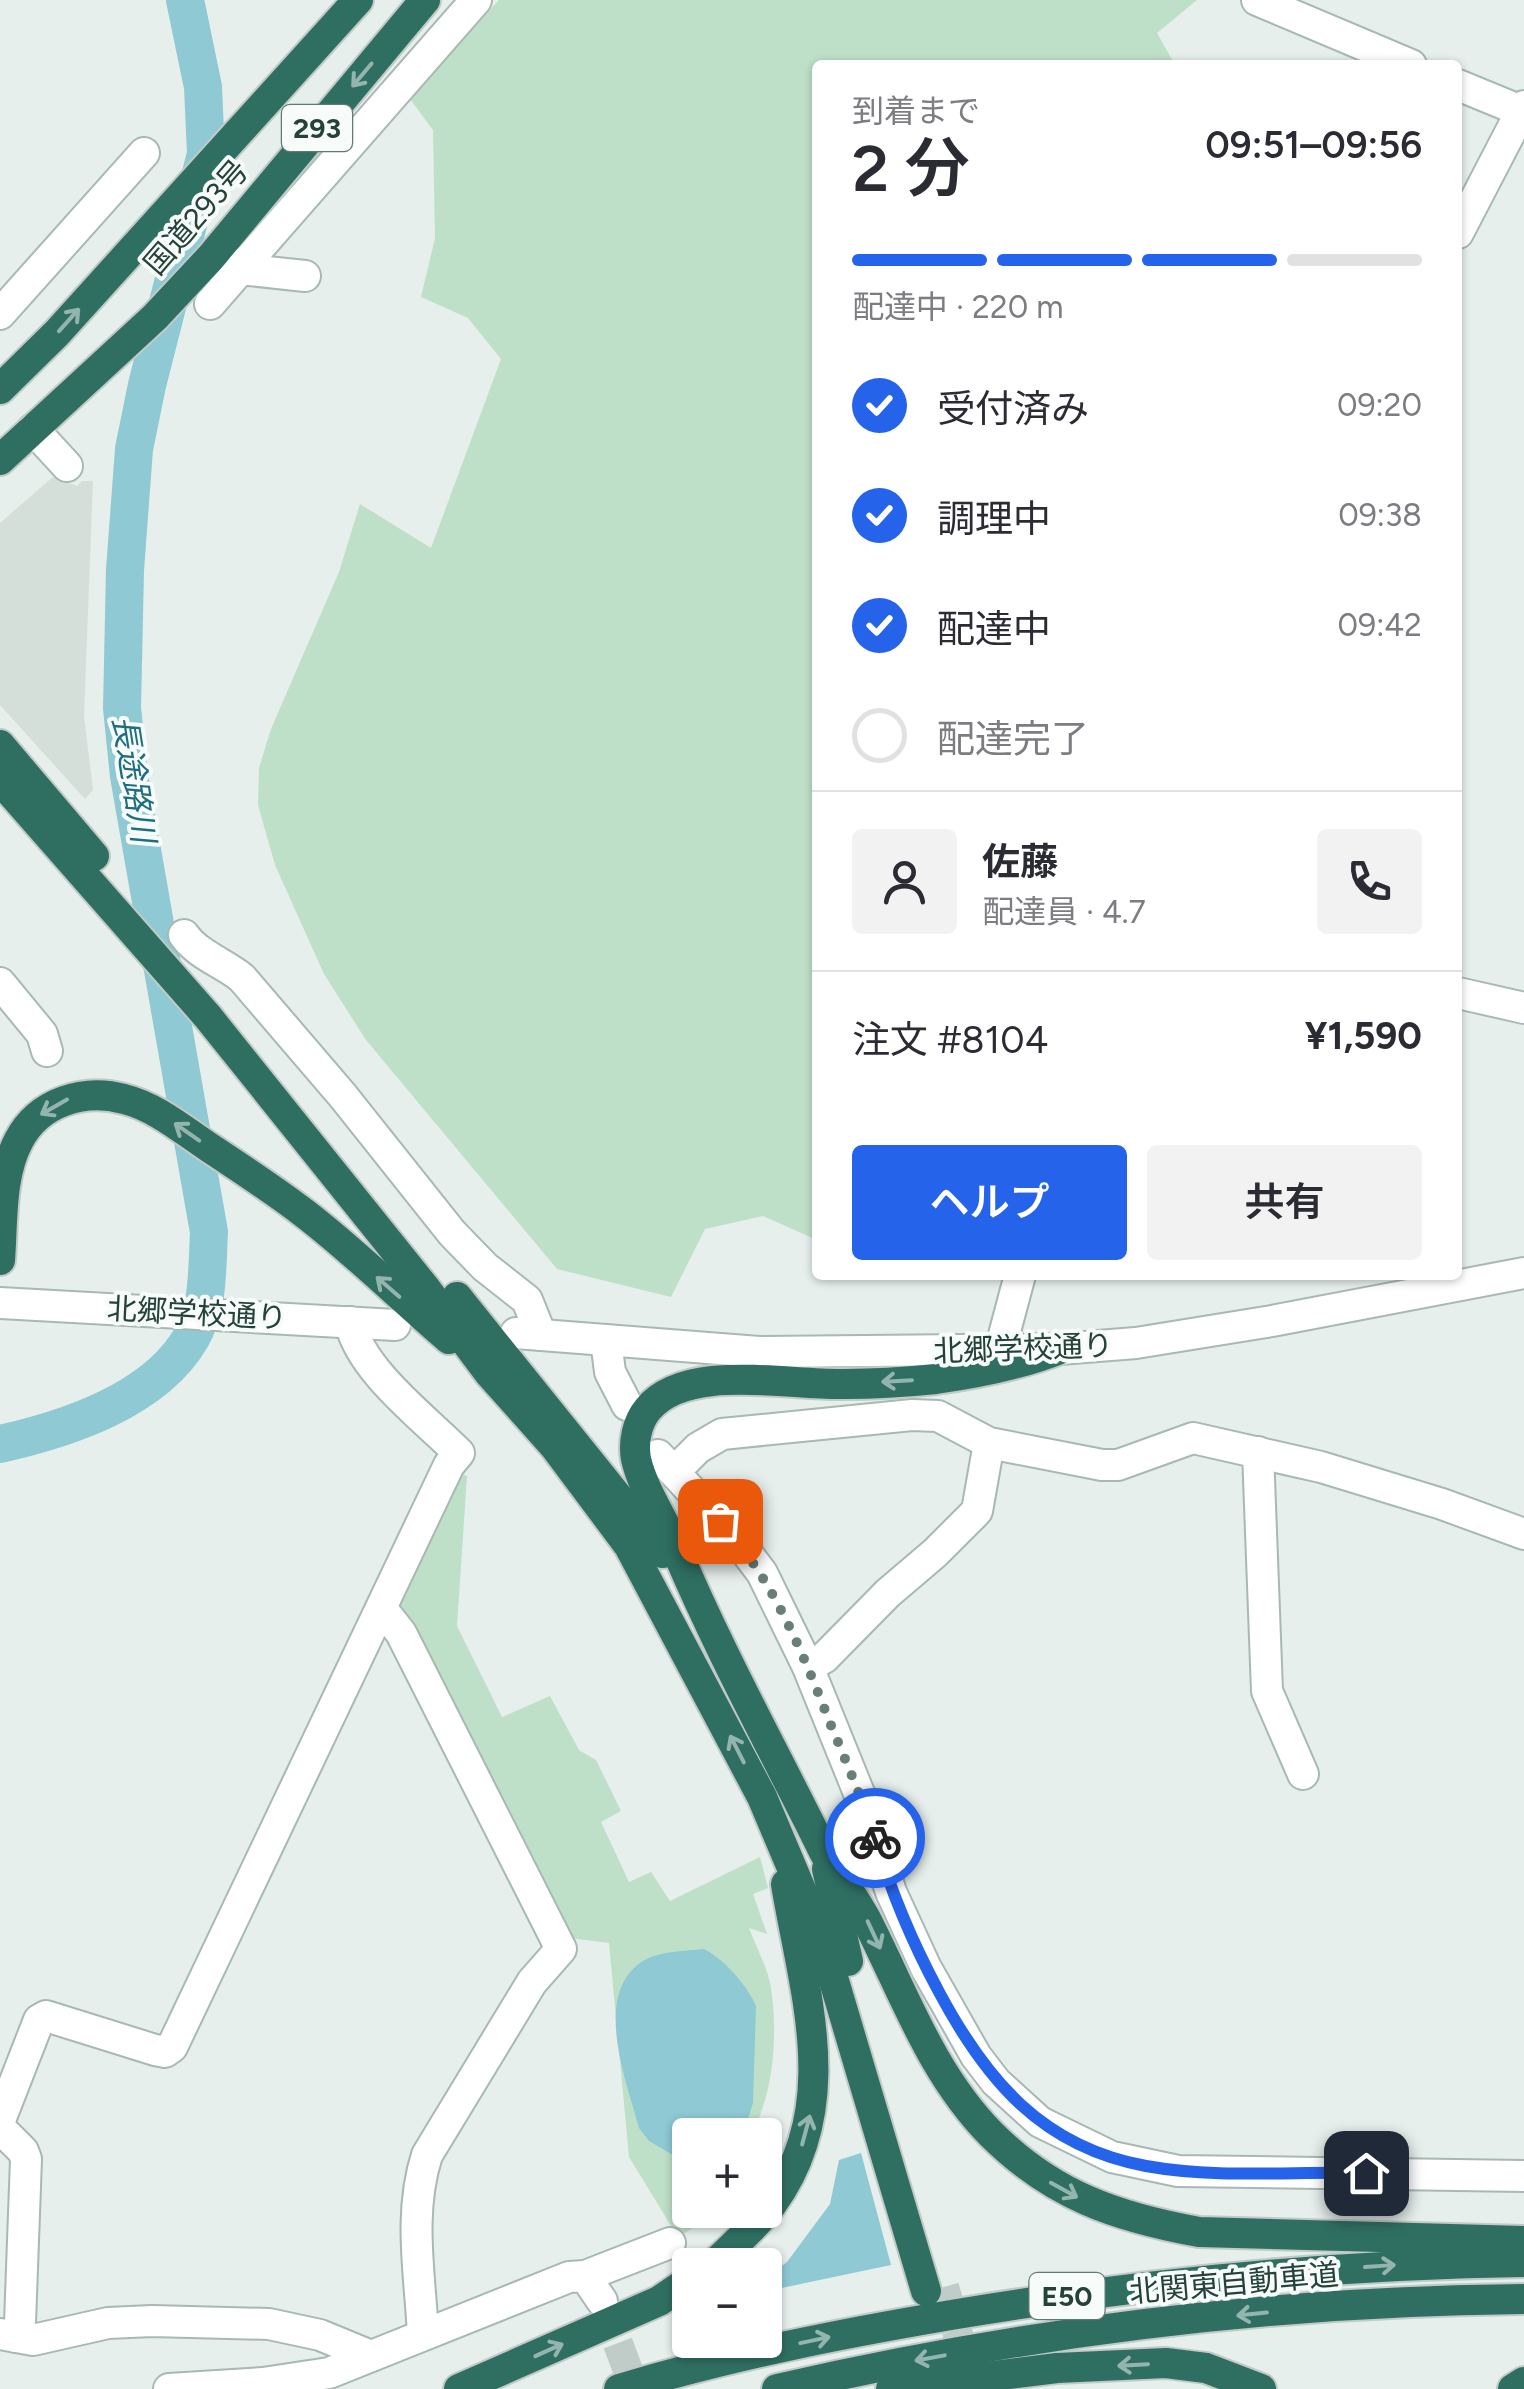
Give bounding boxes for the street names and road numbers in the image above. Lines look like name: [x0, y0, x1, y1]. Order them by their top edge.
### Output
road number: 293: [282, 105, 352, 151]
street label: 国道293号: [136, 152, 256, 282]
street label: 北郷学校通り: [106, 1290, 288, 1336]
street label: 北郷学校通り: [932, 1326, 1114, 1370]
street label: 北関東自動車道: [1128, 2255, 1340, 2311]
road number: E50: [1030, 2273, 1104, 2319]

